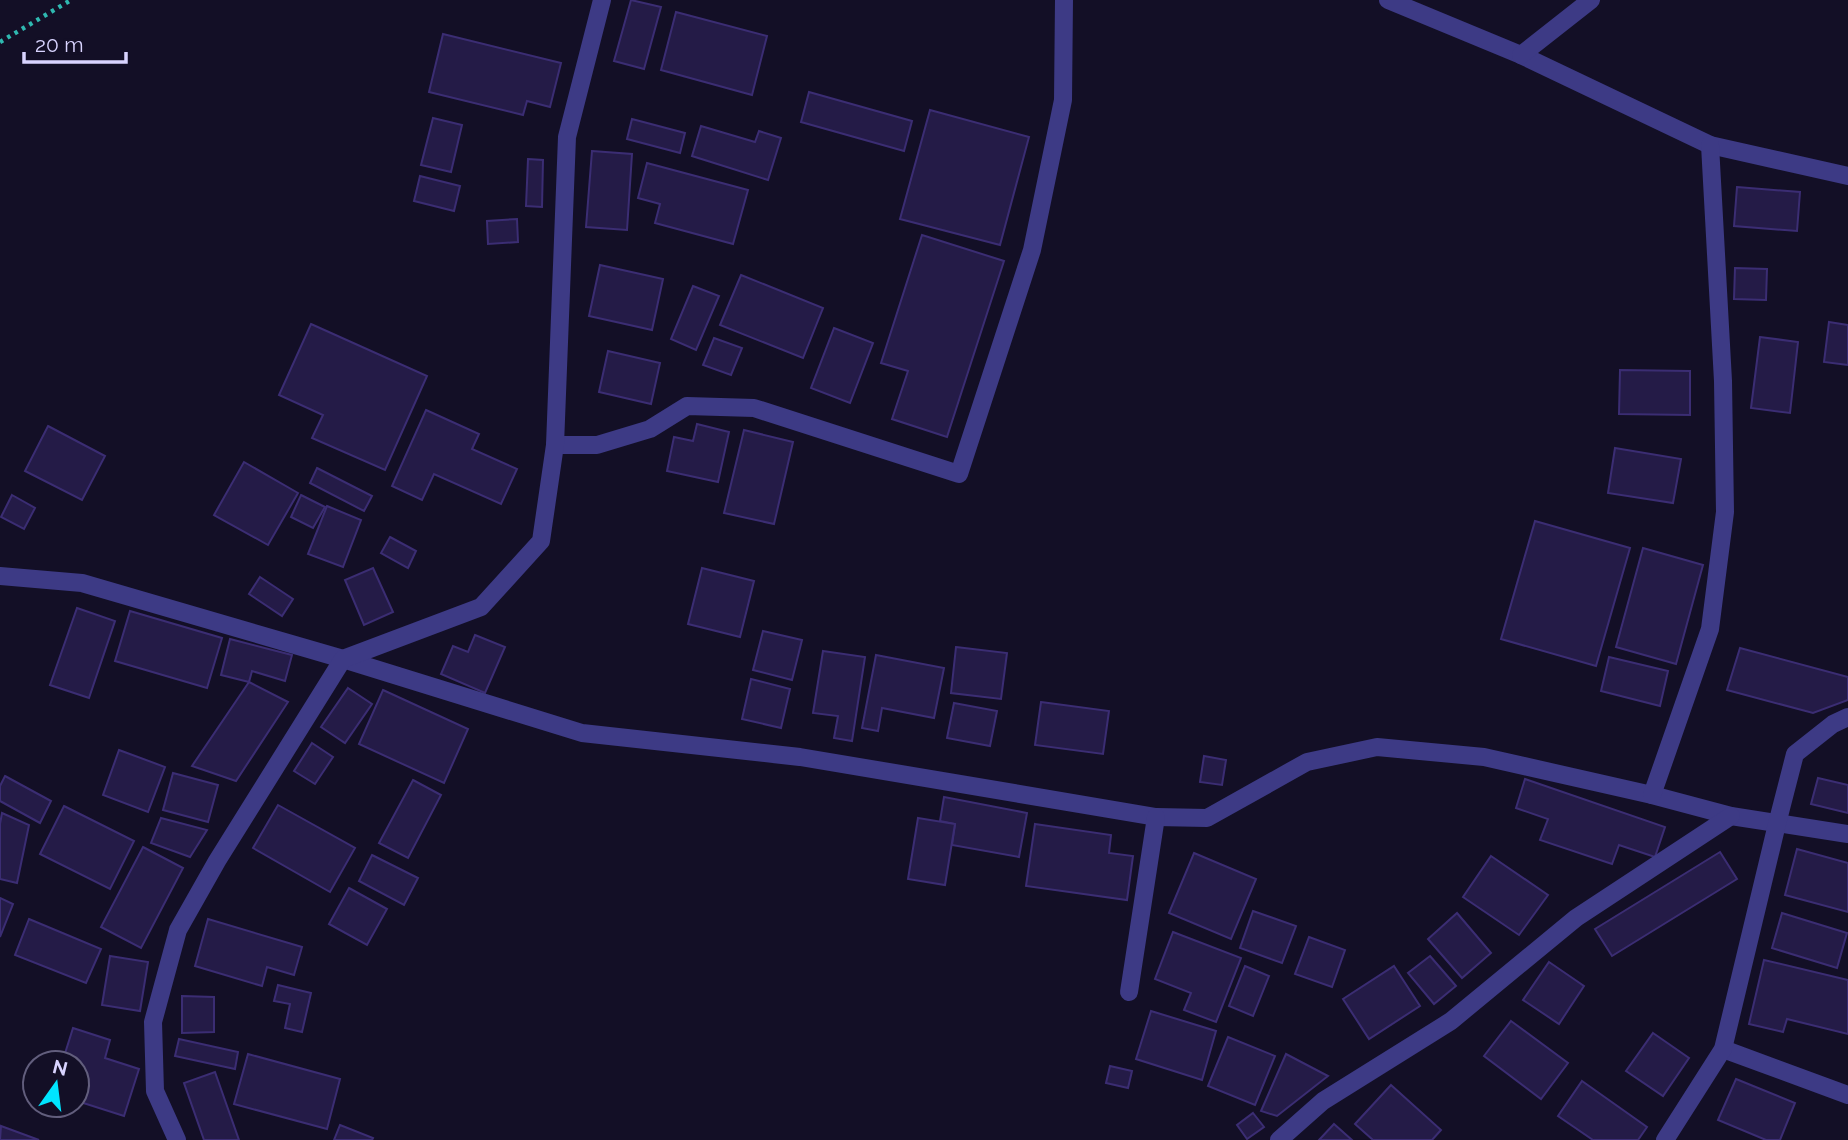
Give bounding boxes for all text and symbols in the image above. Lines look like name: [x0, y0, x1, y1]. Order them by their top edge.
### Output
scale bar: [24, 21, 126, 65]
text: 20 m: [35, 32, 83, 57]
north arrow: [21, 1049, 91, 1119]
text: N: [50, 1055, 70, 1080]

